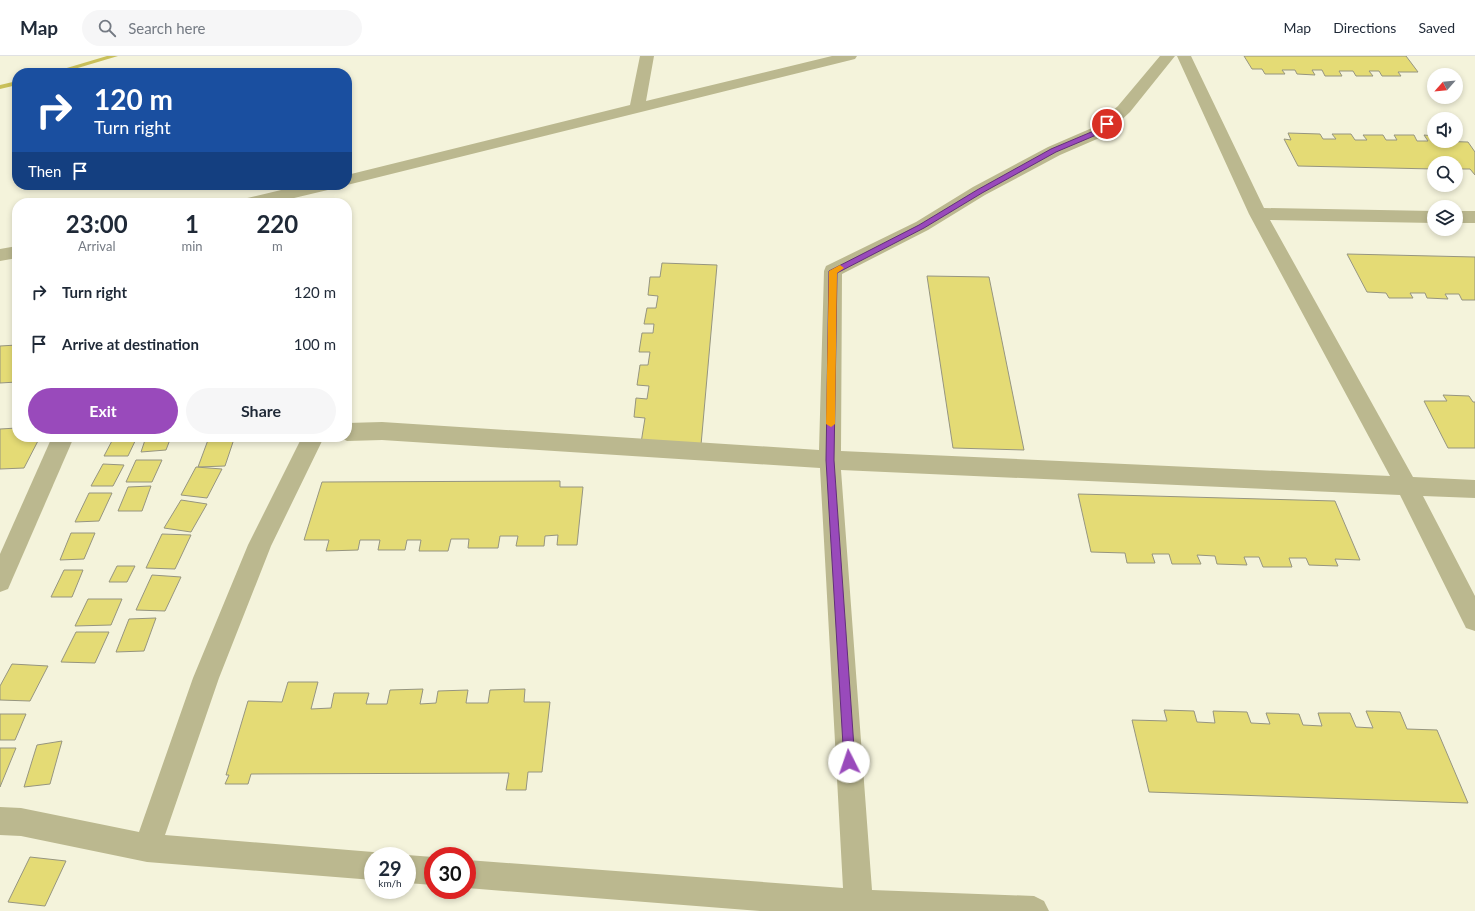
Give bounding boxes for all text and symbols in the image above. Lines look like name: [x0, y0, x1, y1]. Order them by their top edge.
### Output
search box: [82, 10, 362, 46]
text: Map: [20, 16, 58, 39]
icon: search: [96, 17, 118, 39]
text: Search here: [128, 19, 206, 37]
text: Map: [1284, 19, 1311, 36]
text: Directions: [1333, 19, 1396, 36]
text: Saved: [1418, 19, 1455, 36]
north arrow: [1427, 68, 1463, 104]
map controls: [1427, 68, 1463, 236]
text: 120 m: [94, 82, 173, 116]
icon: right: [28, 84, 80, 136]
pin: [1090, 107, 1124, 141]
button: sound: [1427, 112, 1463, 148]
icon: arrive: [1096, 113, 1118, 135]
text: Turn right: [94, 116, 171, 138]
button: search: [1427, 156, 1463, 192]
icon: arrive: [69, 160, 91, 182]
text: Then: [28, 162, 61, 180]
button: layers: [1427, 200, 1463, 236]
text: 23:00: [66, 209, 128, 238]
text: 1: [185, 209, 199, 238]
text: 220: [256, 209, 298, 238]
text: Arrival: [78, 238, 115, 254]
text: min: [182, 238, 203, 254]
text: m: [272, 238, 283, 254]
icon: right: [28, 281, 50, 303]
text: Turn right: [62, 283, 127, 301]
text: 120 m: [294, 283, 336, 301]
icon: arrive: [28, 333, 50, 355]
text: Arrive at destination: [62, 335, 199, 353]
text: 100 m: [294, 335, 336, 353]
button: Exit: [28, 388, 178, 434]
button: Share: [186, 388, 336, 434]
position arrow: [828, 741, 870, 783]
speed limit sign: 30: [424, 847, 476, 899]
text: 29: [378, 856, 402, 880]
text: km/h: [378, 877, 402, 889]

